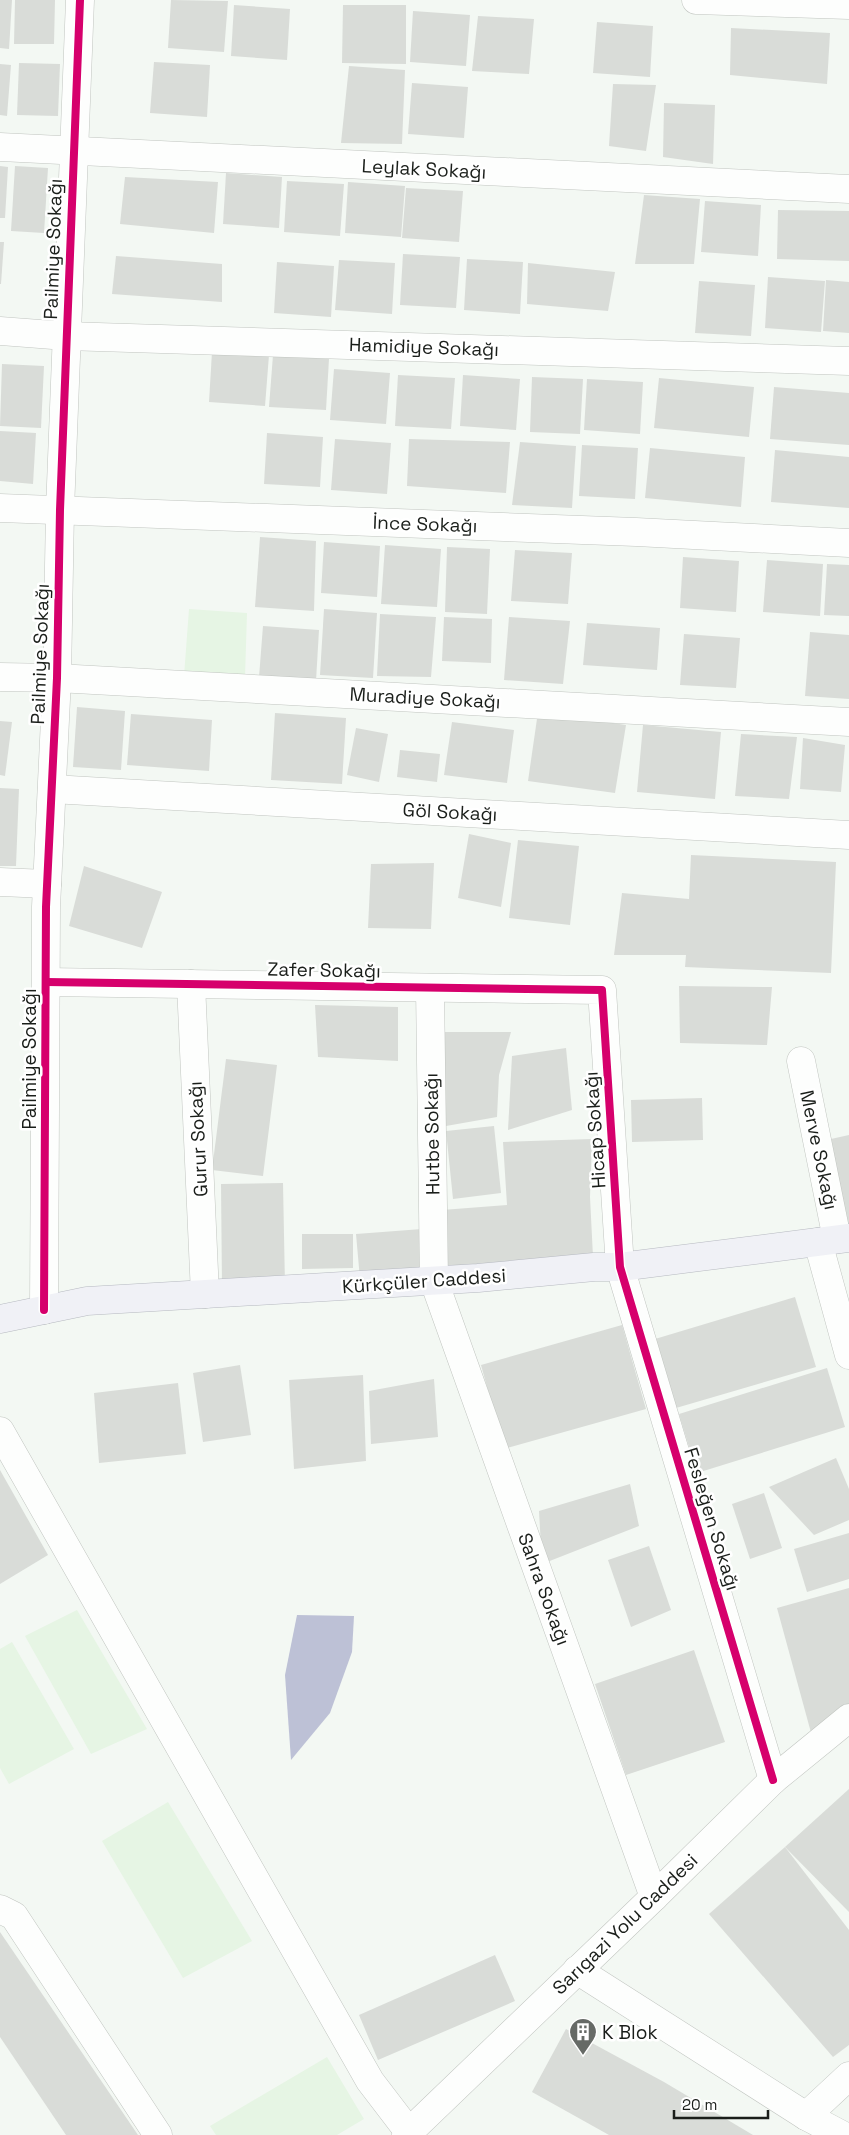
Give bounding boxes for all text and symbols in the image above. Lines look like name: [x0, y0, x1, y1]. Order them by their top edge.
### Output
street label: Leylak Sokağı: [361, 153, 487, 185]
street label: Pailmiye Sokağı: [38, 178, 68, 320]
street label: Hamidiye Sokağı: [349, 332, 499, 362]
street label: İnce Sokağı: [372, 510, 478, 538]
street label: Pailmiye Sokağı: [25, 583, 55, 725]
street label: Muradiye Sokağı: [349, 682, 501, 714]
street label: Göl Sokağı: [402, 797, 498, 827]
street label: Zafer Sokağı: [267, 957, 381, 983]
street label: Pailmiye Sokağı: [17, 988, 42, 1130]
street label: Hicap Sokağı: [578, 1071, 612, 1189]
street label: Hutbe Sokağı: [418, 1073, 446, 1195]
street label: Gurur Sokağı: [182, 1080, 214, 1198]
street label: Merve Sokağı: [794, 1088, 844, 1212]
street label: Kürkçüler Caddesi: [341, 1263, 507, 1299]
street label: Fesleğen Sokağı: [678, 1444, 746, 1594]
street label: Sahra Sokağı: [512, 1529, 576, 1649]
street label: Sarıgazi Yolu Caddesi: [547, 1848, 703, 2000]
building icon: K Blok: [568, 2017, 598, 2056]
place label: K Blok: [602, 2020, 658, 2045]
scale bar: [674, 2088, 768, 2120]
text: 20 m: [682, 2095, 717, 2114]

